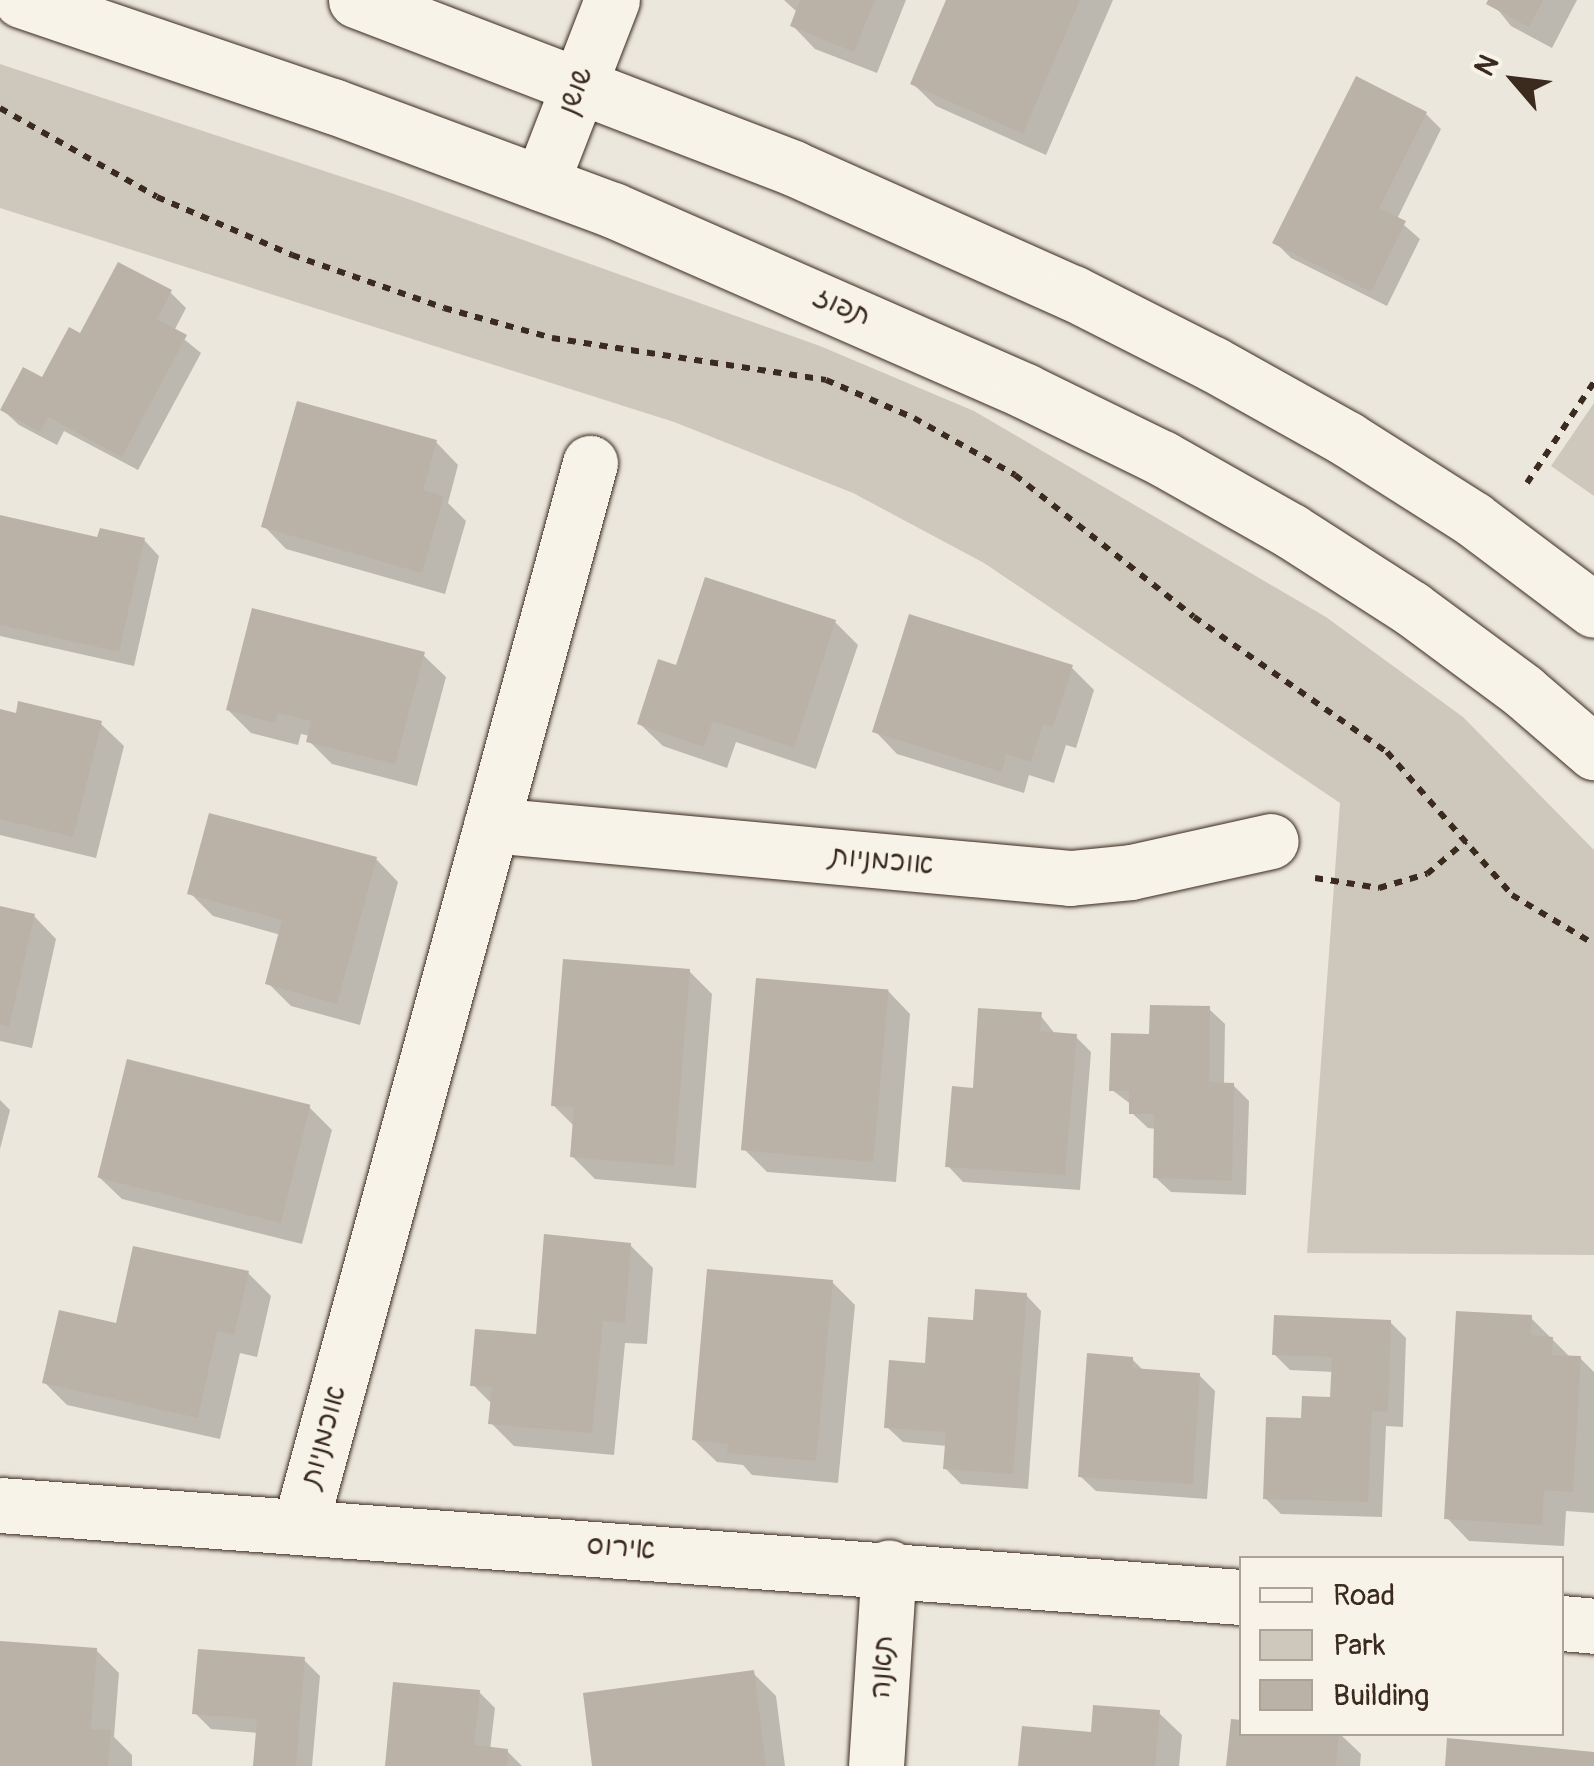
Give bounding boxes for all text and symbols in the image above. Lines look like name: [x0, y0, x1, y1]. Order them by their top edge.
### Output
north arrow: [1464, 30, 1564, 130]
text: N: [1467, 49, 1507, 82]
street label: שושן: [552, 62, 600, 120]
street label: תפוז: [808, 280, 876, 334]
street label: אוכמניות: [829, 840, 935, 882]
street label: אוכמניות: [294, 1382, 354, 1490]
street label: אירוס: [585, 1529, 657, 1567]
legend: [1239, 1556, 1564, 1736]
text: Road: [1333, 1577, 1395, 1614]
text: Park: [1333, 1627, 1386, 1664]
street label: תאנה: [864, 1634, 902, 1700]
text: Building: [1333, 1677, 1429, 1714]

